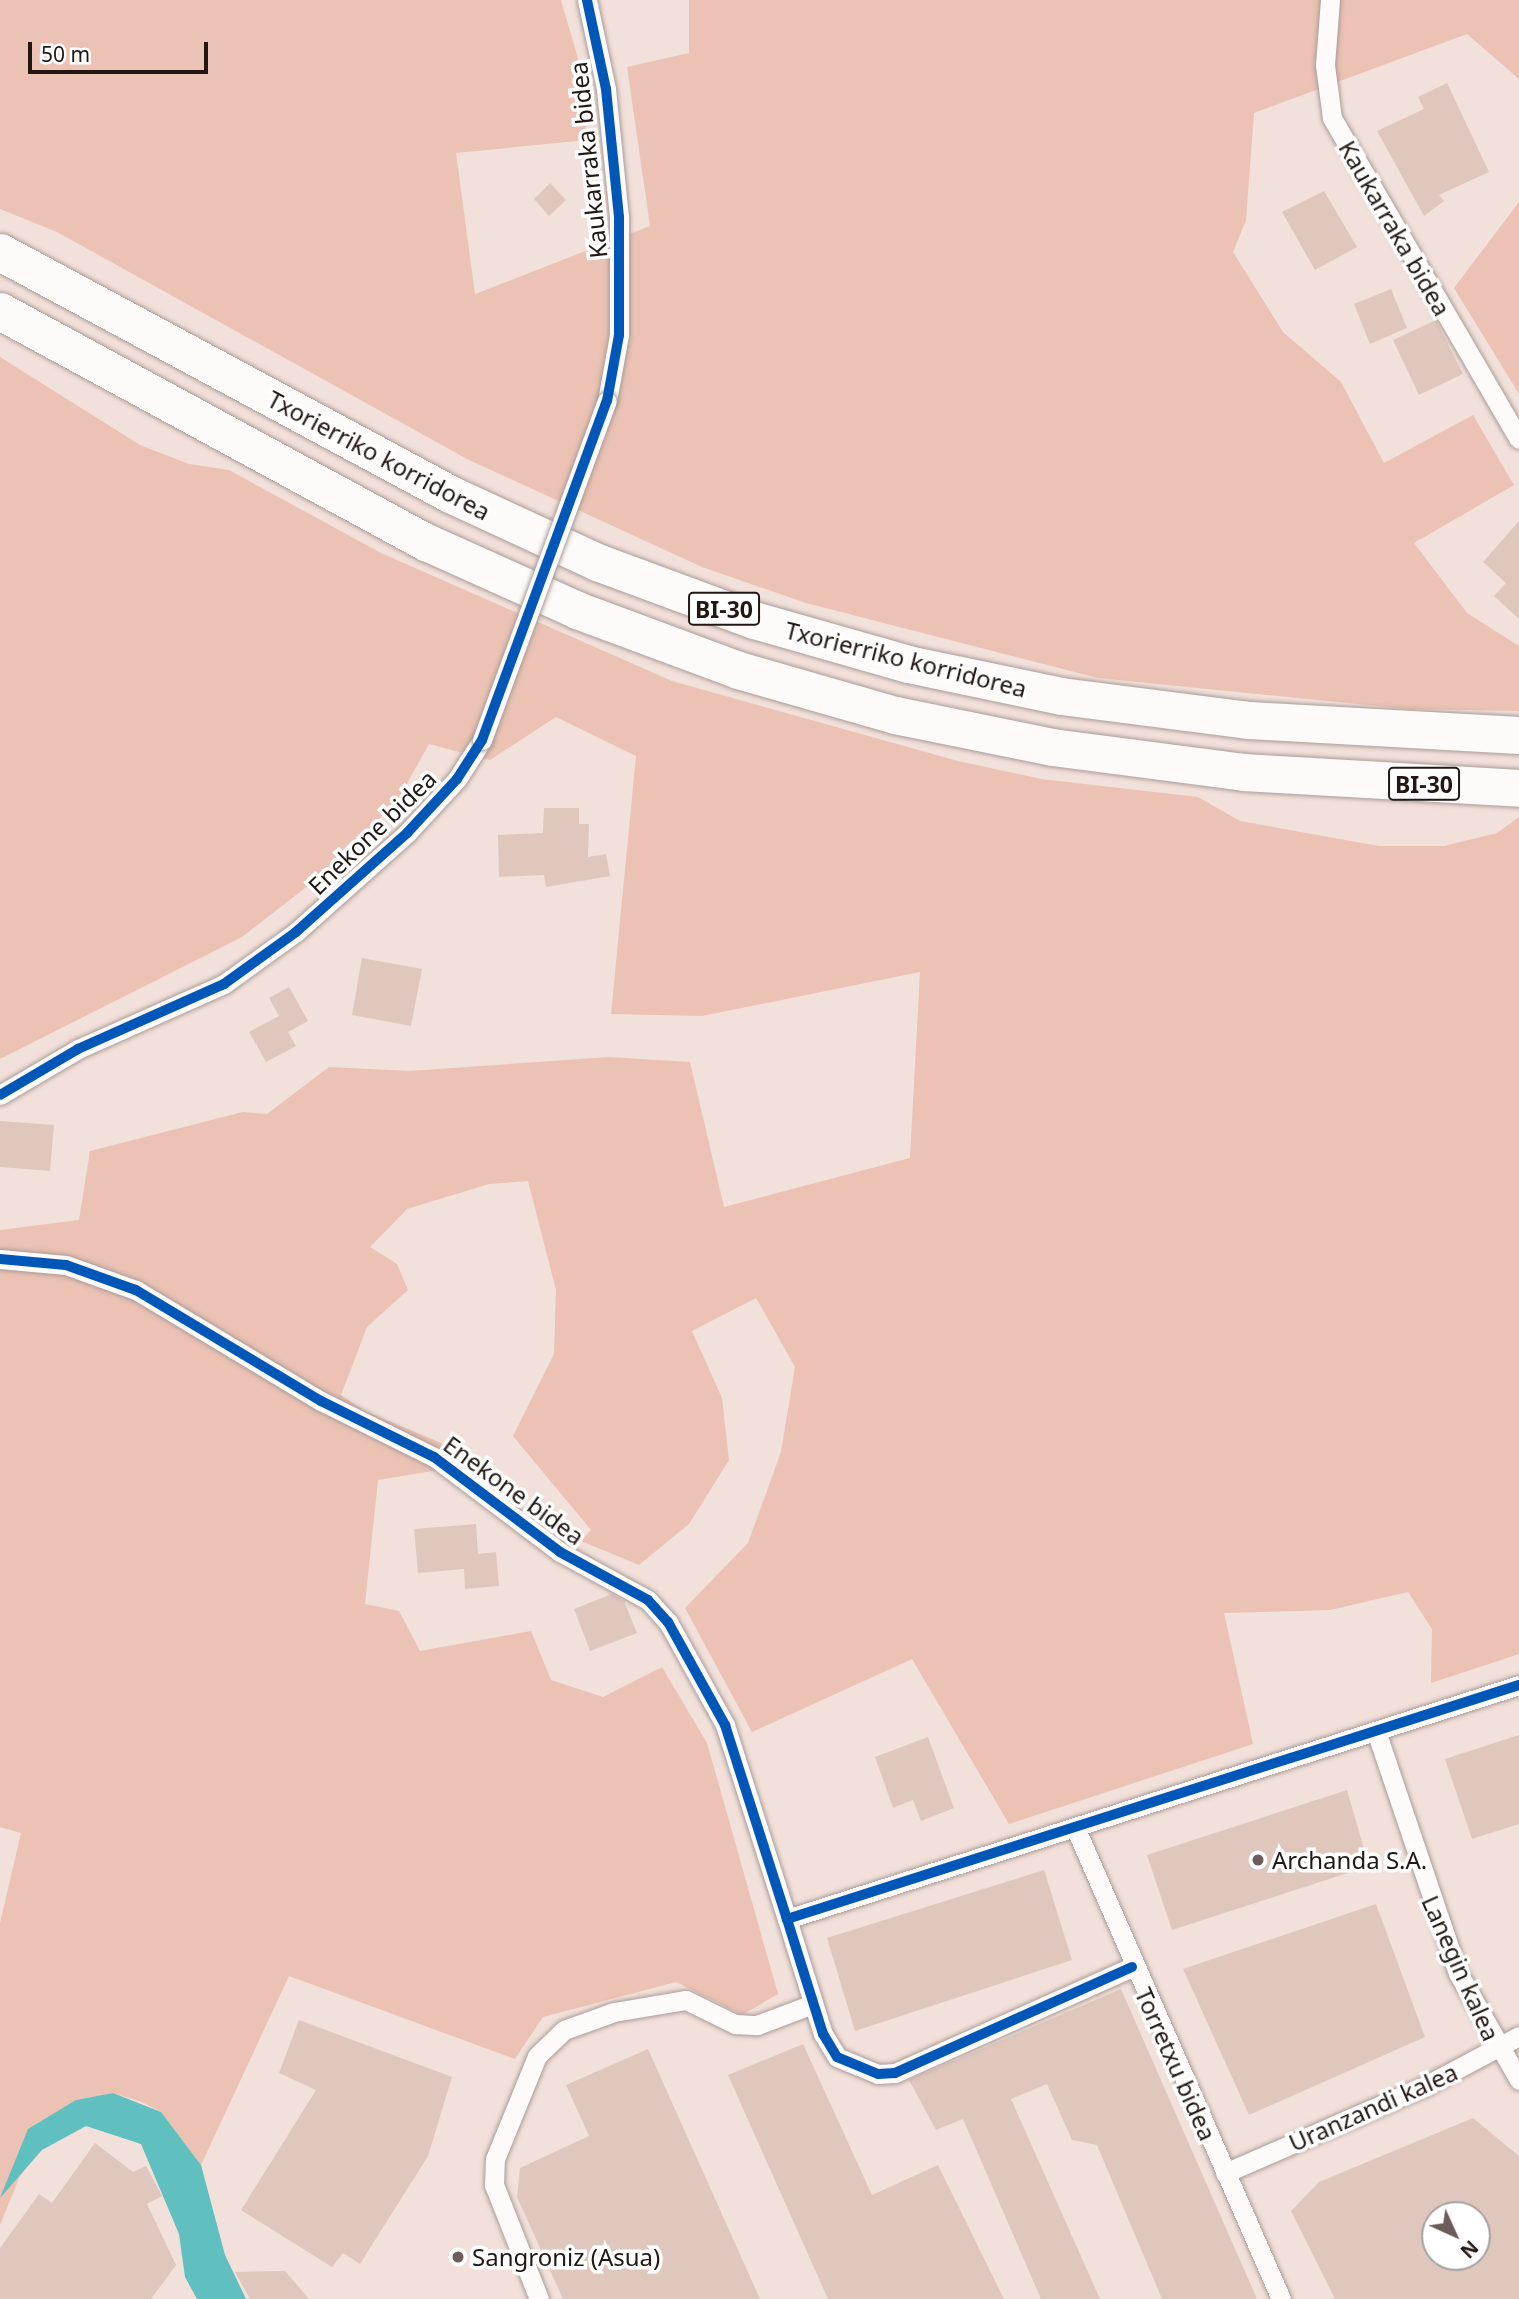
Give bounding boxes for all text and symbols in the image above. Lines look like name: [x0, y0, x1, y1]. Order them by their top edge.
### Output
scale bar: [32, 28, 212, 72]
text: 50 m: [41, 40, 90, 68]
street label: Kaukarraka bidea: [563, 60, 613, 260]
street label: Kaukarraka bidea: [1333, 135, 1457, 321]
street label: Txorierriko korridorea: [263, 384, 495, 526]
road number: BI-30: [687, 590, 761, 628]
street label: Txorierriko korridorea: [782, 615, 1030, 703]
street label: Enekone bidea: [302, 764, 442, 900]
road number: BI-30: [1387, 764, 1461, 804]
street label: Enekone bidea: [438, 1429, 590, 1551]
place label: Archanda S.A.: [1272, 1846, 1427, 1874]
marker: Archanda S.A.: [1250, 1852, 1266, 1868]
street label: Lanegin kalea: [1416, 1891, 1506, 2045]
street label: Torretxu bidea: [1129, 1983, 1223, 2145]
street label: Uranzandi kalea: [1284, 2057, 1462, 2157]
north arrow: [1421, 2201, 1491, 2271]
text: N: [1455, 2235, 1484, 2264]
place label: Sangroniz (Asua): [472, 2243, 660, 2271]
marker: Sangroniz (Asua): [450, 2249, 466, 2265]

